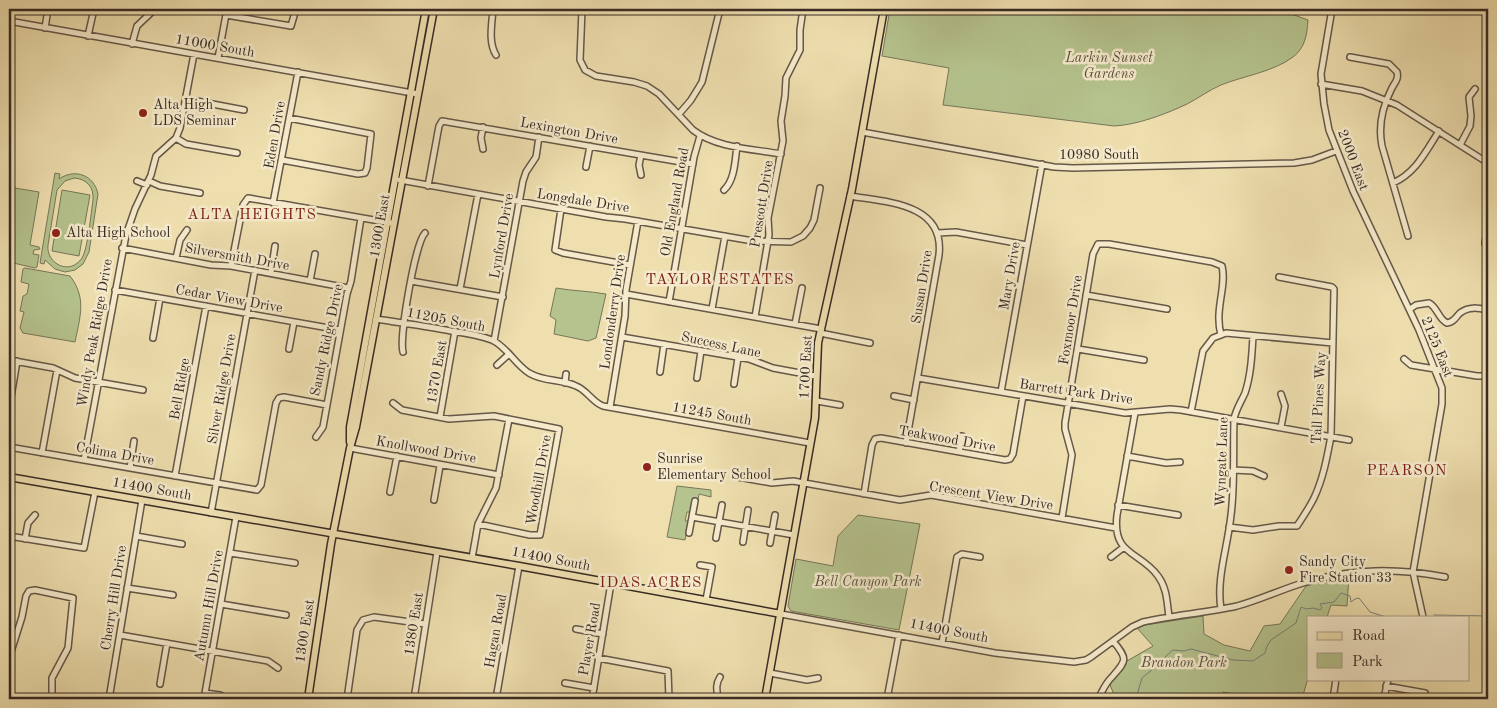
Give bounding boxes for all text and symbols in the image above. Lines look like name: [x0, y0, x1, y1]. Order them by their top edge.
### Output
street label: 11000 South: [174, 32, 256, 60]
park label: Larkin Sunset Gardens: [1064, 51, 1153, 81]
place label: Alta High LDS Seminar: [153, 98, 236, 128]
street label: Eden Drive: [262, 100, 288, 170]
marker: Alta High LDS Seminar: [137, 107, 149, 119]
street label: Lexington Drive: [519, 116, 619, 146]
street label: 2000 East: [1335, 128, 1371, 192]
street label: Old England Road: [659, 146, 691, 258]
street label: 10980 South: [1059, 148, 1139, 162]
street label: Prescott Drive: [748, 159, 776, 249]
street label: Longdale Drive: [536, 187, 630, 215]
street label: Lynford Drive: [488, 192, 516, 280]
street label: 1300 East: [368, 193, 392, 259]
district label: ALTA HEIGHTS: [187, 208, 317, 223]
place label: Alta High School: [66, 226, 170, 240]
marker: Alta High School: [50, 227, 62, 239]
street label: Silversmith Drive: [183, 241, 291, 273]
street label: Mary Drive: [997, 241, 1023, 311]
street label: Susan Drive: [909, 249, 935, 325]
street label: Londonderry Drive: [598, 254, 628, 370]
street label: Windy Peak Ridge Drive: [75, 258, 115, 408]
district label: TAYLOR ESTATES: [645, 273, 795, 288]
street label: Foxmoor Drive: [1057, 274, 1085, 366]
street label: Cedar View Drive: [174, 283, 284, 315]
street label: Sandy Ridge Drive: [308, 283, 346, 397]
street label: 11205 South: [405, 305, 487, 335]
street label: 2125 East: [1419, 315, 1456, 379]
street label: Success Lane: [680, 330, 762, 360]
street label: Silver Ridge Drive: [205, 333, 239, 445]
street label: 1700 East: [797, 335, 815, 399]
street label: 1370 East: [425, 339, 449, 405]
street label: Tall Pines Way: [1310, 351, 1328, 445]
street label: Bell Ridge: [168, 357, 192, 421]
street label: Barrett Park Drive: [1018, 377, 1134, 407]
street label: 11245 South: [671, 400, 753, 428]
street label: Wyngate Lane: [1213, 417, 1231, 507]
street label: Teakwood Drive: [897, 424, 997, 454]
street label: Knollwood Drive: [375, 434, 477, 466]
street label: Woodhill Drive: [524, 434, 554, 526]
street label: Colima Drive: [75, 440, 155, 468]
place label: Sunrise Elementary School: [657, 452, 771, 482]
marker: Sunrise Elementary School: [641, 461, 653, 473]
district label: PEARSON: [1366, 464, 1448, 479]
street label: 11400 South: [111, 475, 193, 503]
street label: Crescent View Drive: [928, 479, 1054, 513]
street label: Cherry Hill Drive: [99, 544, 129, 652]
street label: 11400 South: [510, 544, 592, 574]
street label: Autumn Hill Drive: [192, 549, 226, 663]
place label: Sandy City Fire Station 33: [1299, 555, 1392, 585]
marker: Sandy City Fire Station 33: [1283, 564, 1295, 576]
park label: Bell Canyon Park: [814, 575, 922, 590]
district label: IDAS ACRES: [600, 576, 702, 591]
street label: 1380 East: [402, 591, 426, 657]
street label: Hagan Road: [483, 593, 509, 669]
street label: 1300 East: [293, 598, 317, 664]
street label: Player Road: [577, 601, 603, 677]
street label: 11400 South: [908, 616, 990, 646]
legend: [1307, 616, 1470, 680]
text: Road: [1352, 629, 1386, 644]
text: Park: [1352, 655, 1383, 670]
park label: Brandon Park: [1140, 656, 1227, 670]

